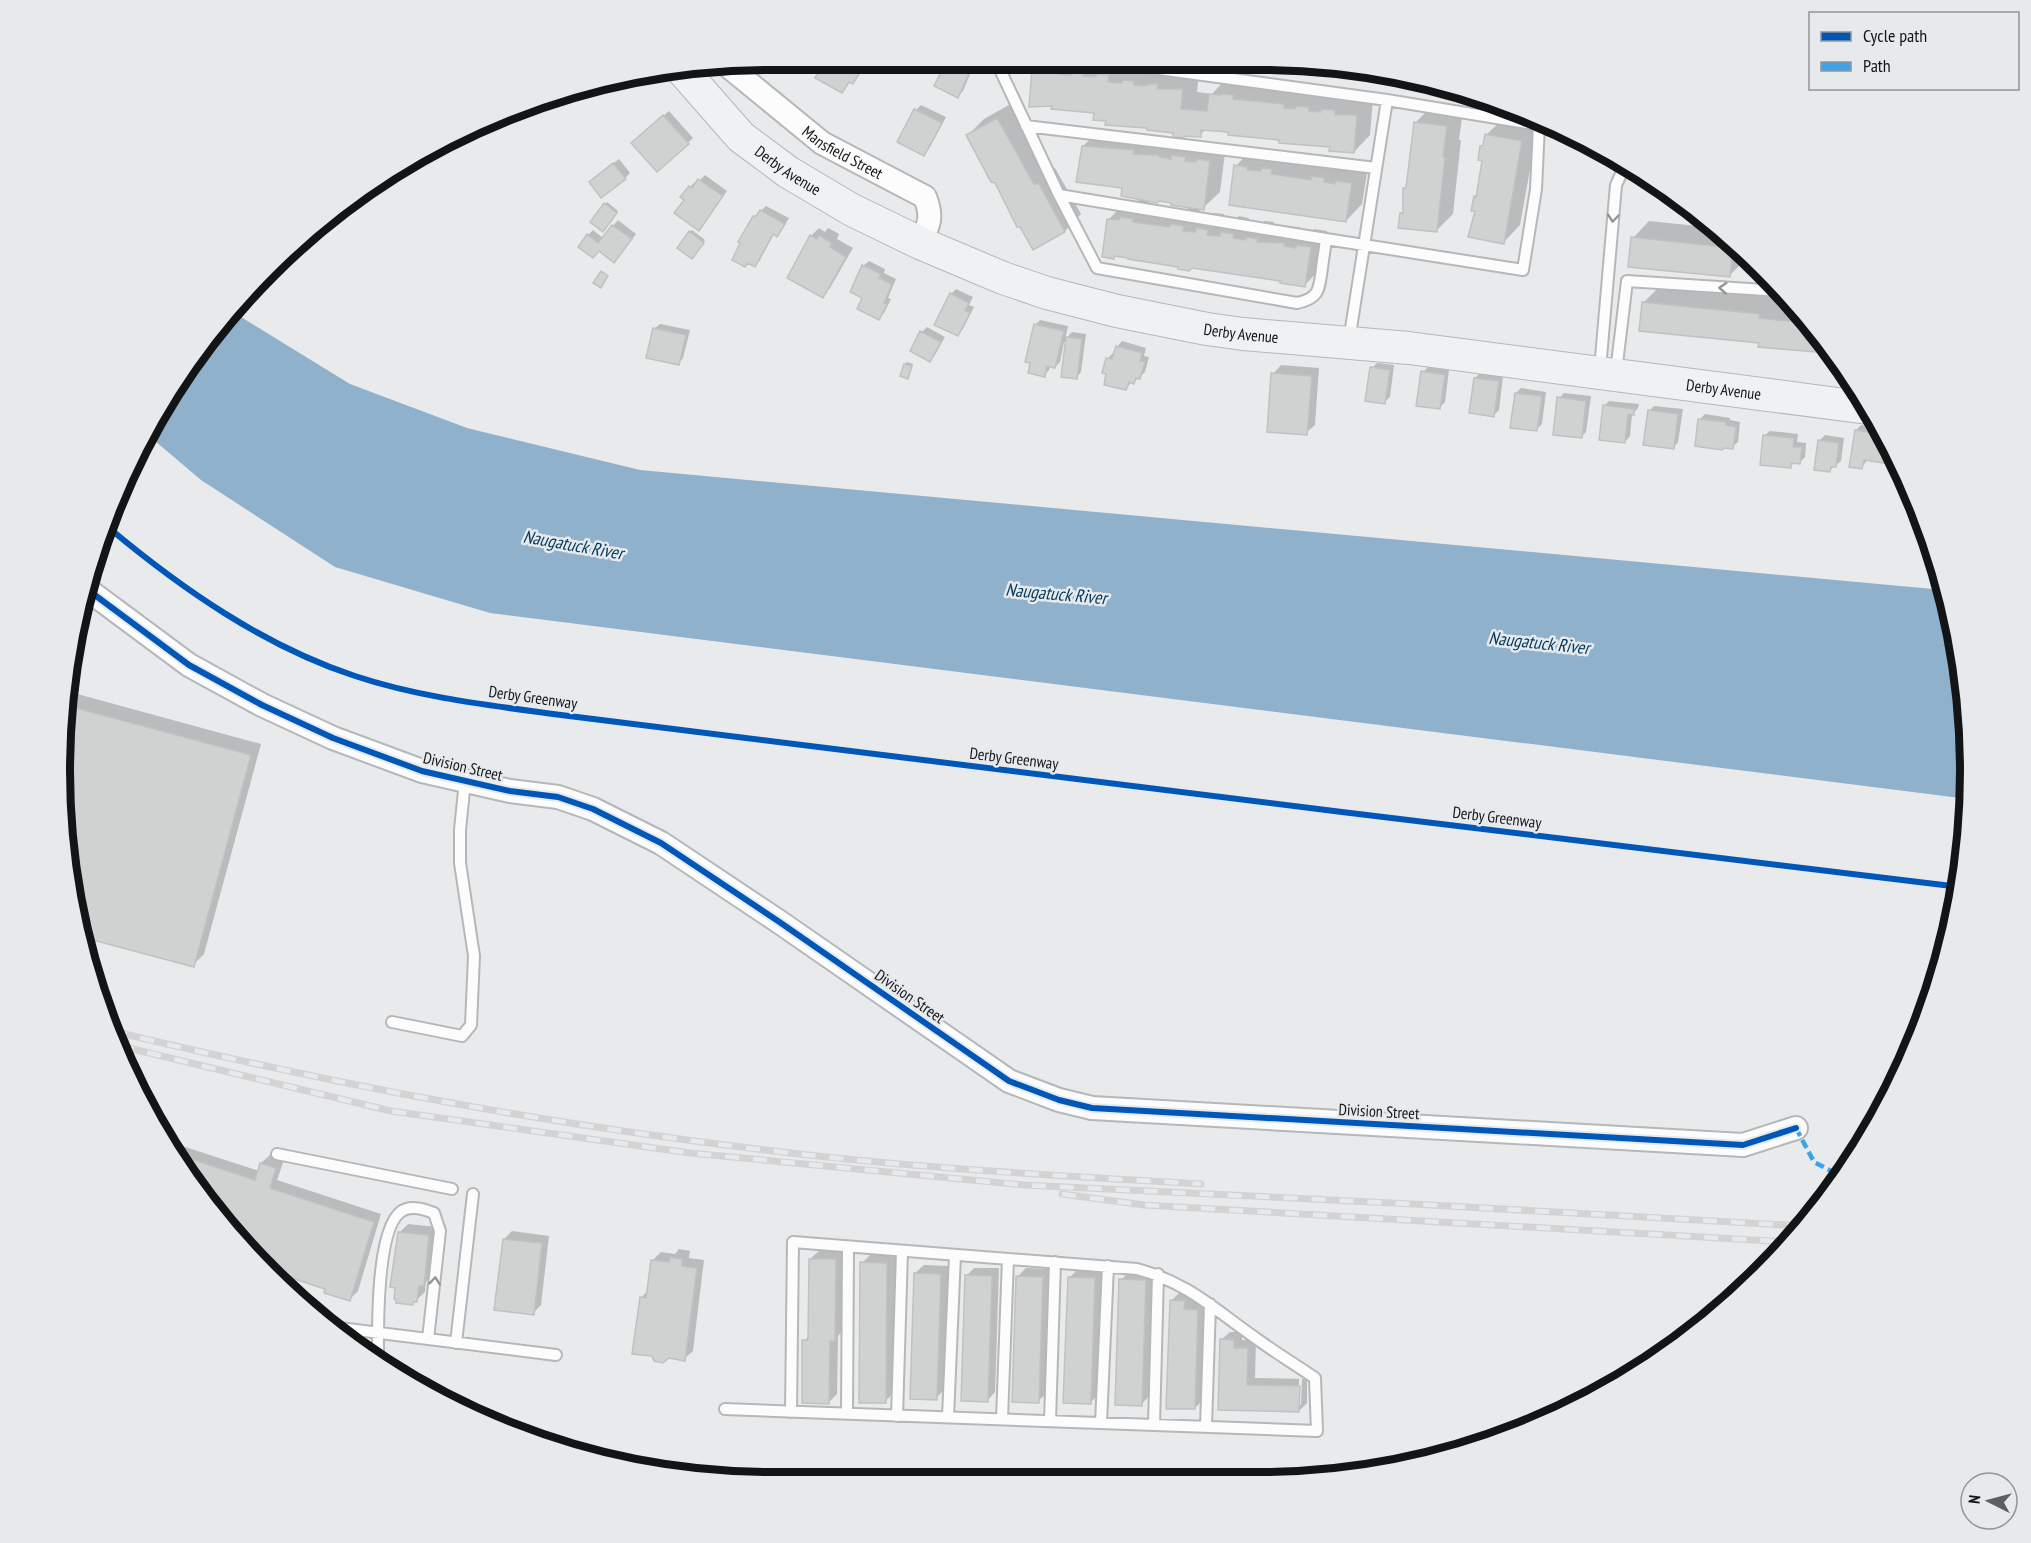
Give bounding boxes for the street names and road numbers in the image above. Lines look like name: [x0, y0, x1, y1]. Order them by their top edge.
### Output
street label: Mansfield Street: [798, 121, 887, 183]
street label: Derby Avenue: [751, 141, 825, 199]
street label: Derby Avenue: [1202, 319, 1279, 347]
street label: Derby Avenue: [1685, 374, 1762, 404]
street label: Derby Greenway: [487, 681, 579, 713]
street label: Derby Greenway: [968, 743, 1060, 773]
street label: Division Street: [421, 747, 505, 785]
street label: Derby Greenway: [1451, 802, 1543, 832]
street label: Division Street: [871, 965, 949, 1028]
street label: Division Street: [1338, 1099, 1421, 1123]

